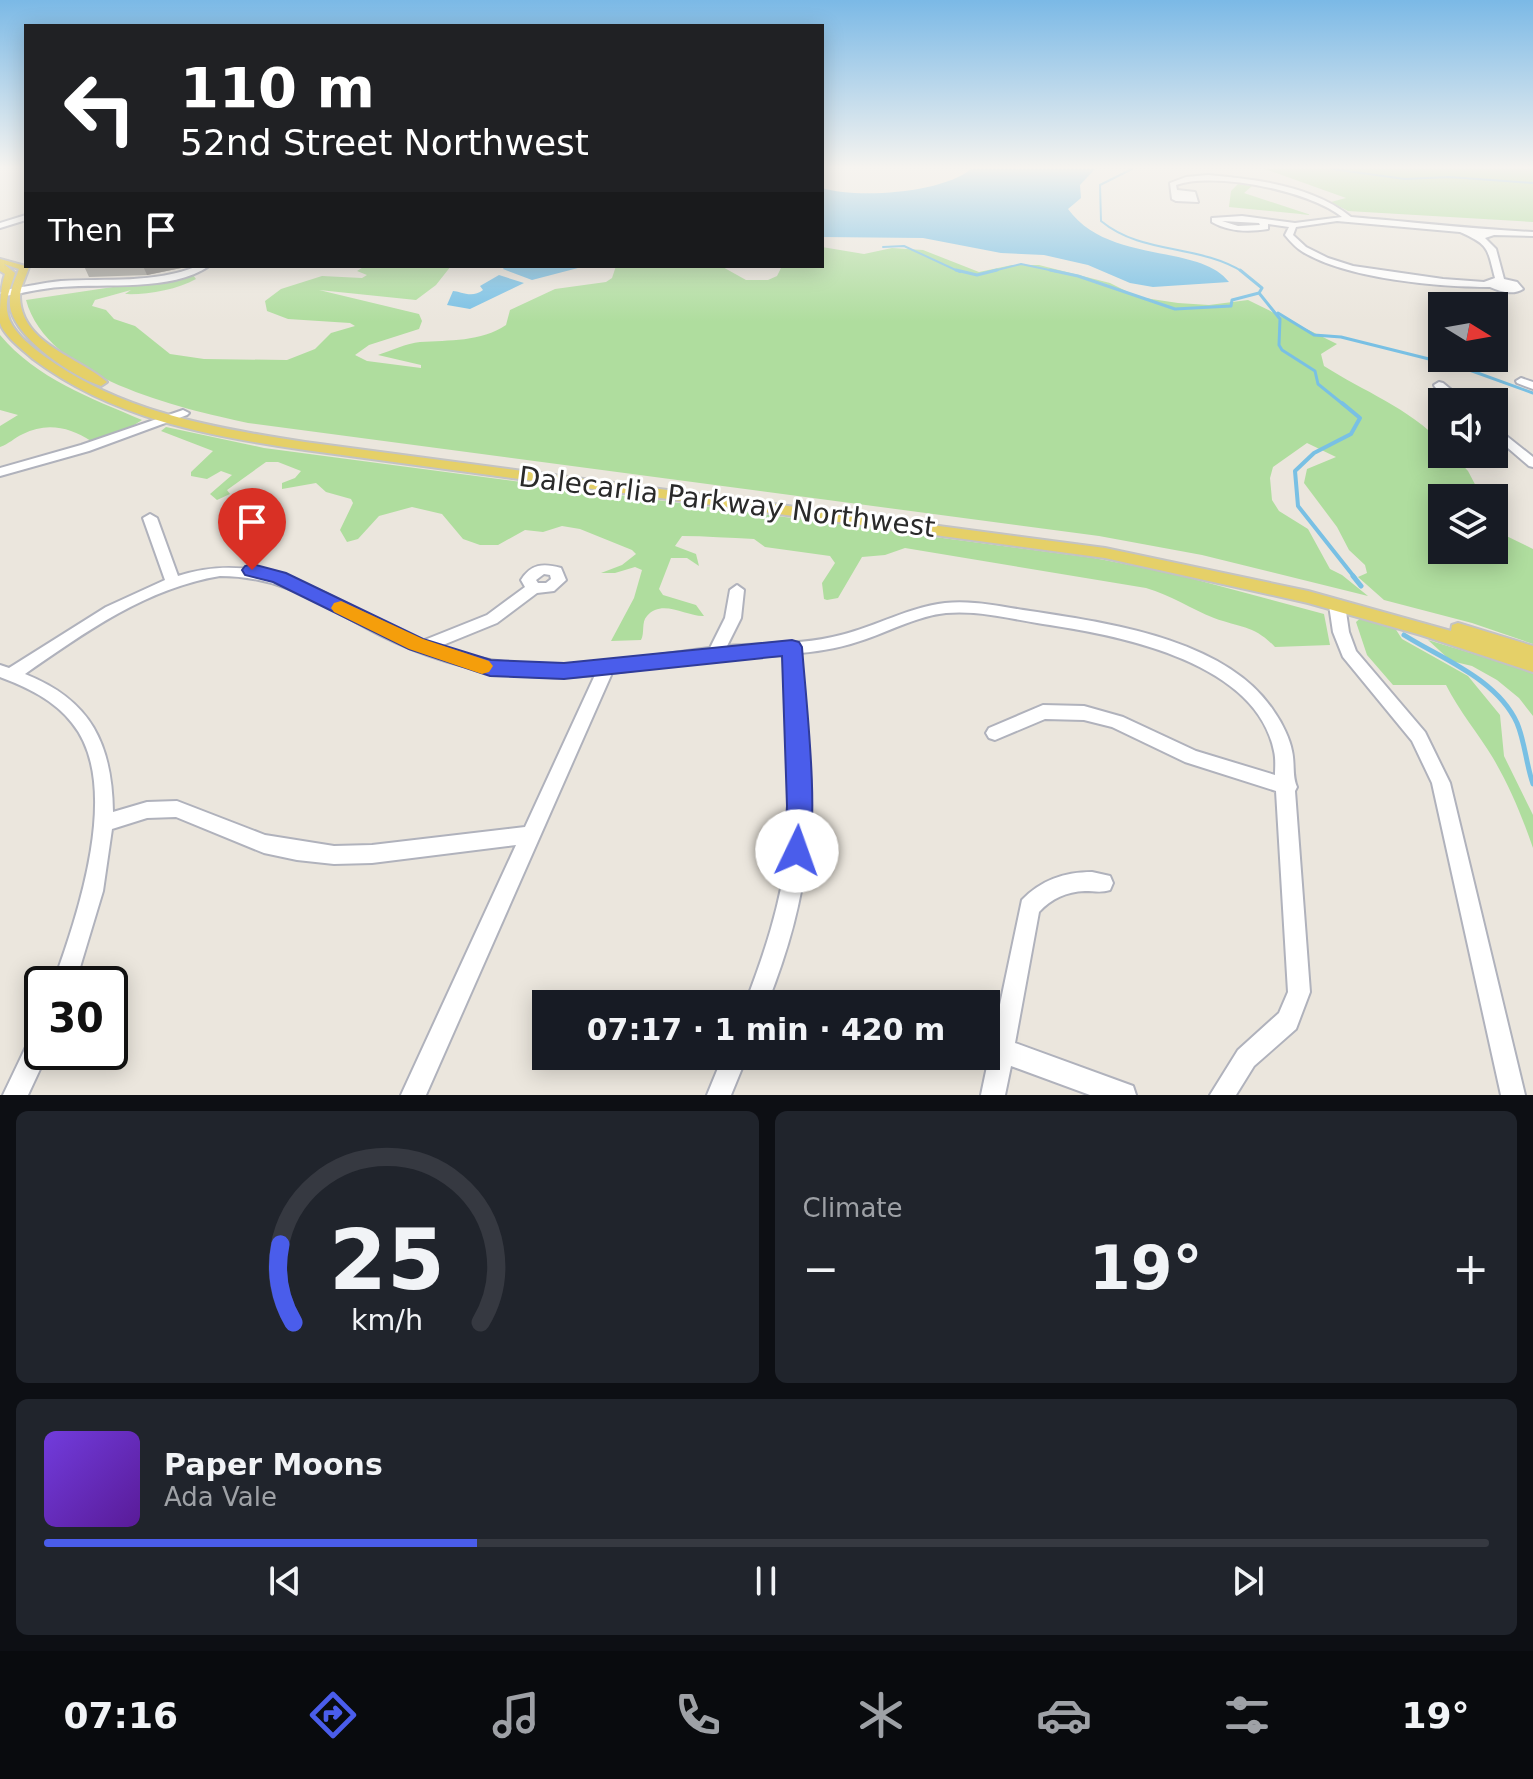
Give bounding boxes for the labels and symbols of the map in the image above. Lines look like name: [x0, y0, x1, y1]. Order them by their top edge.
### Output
north arrow: [1428, 292, 1508, 372]
street label: Dalecarlia Parkway Northwest: [517, 460, 937, 544]
pin: [218, 488, 286, 570]
position arrow: [755, 809, 839, 893]
speed limit sign: 30: [24, 966, 128, 1070]

